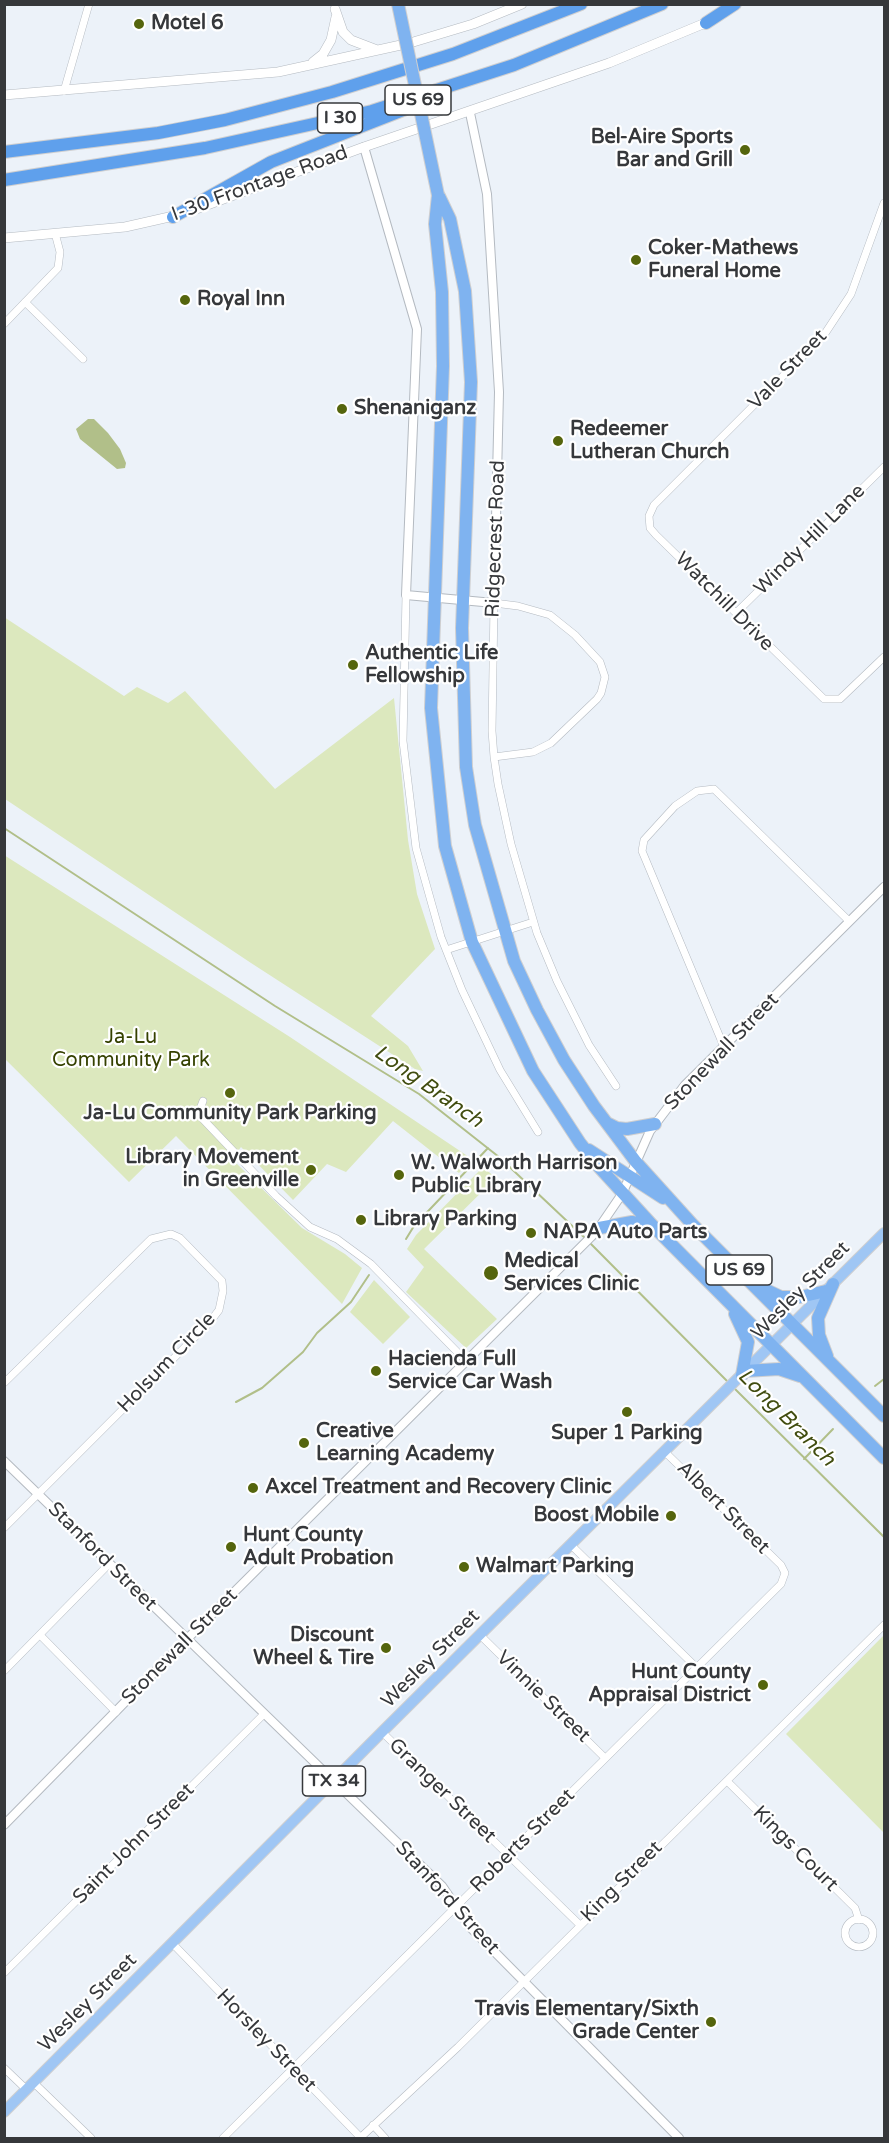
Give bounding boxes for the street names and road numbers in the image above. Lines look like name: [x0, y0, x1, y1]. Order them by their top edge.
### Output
road number: US 69: [385, 85, 451, 115]
road number: I 30: [318, 103, 362, 133]
street label: I-30 Frontage Road: [169, 141, 351, 227]
street label: Vale Street: [744, 325, 832, 415]
street label: Ridgecrest Road: [481, 460, 511, 618]
street label: Windy Hill Lane: [750, 480, 870, 600]
street label: Watchill Drive: [669, 547, 779, 657]
street label: Stonewall Street: [660, 988, 784, 1116]
street label: Wesley Street: [747, 1237, 855, 1345]
road number: US 69: [706, 1255, 772, 1285]
street label: Holsum Circle: [113, 1308, 221, 1418]
street label: Albert Street: [672, 1457, 774, 1559]
street label: Stanford Street: [43, 1498, 161, 1616]
street label: Stonewall Street: [117, 1584, 243, 1710]
street label: Wesley Street: [377, 1605, 485, 1713]
street label: Vinnie Street: [491, 1646, 595, 1748]
street label: Granger Street: [383, 1734, 501, 1848]
road number: TX 34: [302, 1766, 366, 1796]
street label: Saint John Street: [68, 1778, 200, 1910]
street label: Roberts Street: [466, 1784, 580, 1898]
street label: Kings Court: [747, 1801, 843, 1897]
street label: Stanford Street: [390, 1836, 504, 1960]
street label: King Street: [576, 1836, 668, 1928]
street label: Wesley Street: [34, 1949, 142, 2057]
street label: Horsley Street: [211, 1985, 321, 2097]

